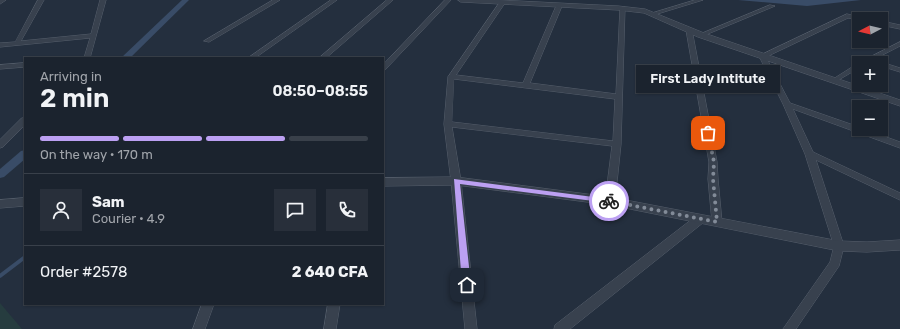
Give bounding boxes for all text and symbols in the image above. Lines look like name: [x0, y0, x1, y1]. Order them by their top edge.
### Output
north arrow: [852, 12, 888, 48]
map controls: [852, 12, 888, 136]
button: +: [852, 56, 888, 92]
callout: First Lady Intitute: [636, 65, 780, 93]
text: Arriving in: [40, 69, 102, 84]
text: First Lady Intitute: [650, 71, 766, 86]
text: 08:50–08:55: [272, 82, 368, 100]
text: 2 min: [40, 83, 109, 114]
button: −: [852, 100, 888, 136]
pin: [691, 116, 725, 150]
icon: bag: [697, 122, 719, 144]
text: On the way · 170 m: [40, 147, 153, 162]
courier: [589, 181, 629, 221]
button: person: [40, 189, 82, 231]
button: chat: [274, 189, 316, 231]
button: phone: [326, 189, 368, 231]
icon: bike: [598, 190, 620, 212]
text: Sam: [92, 193, 125, 211]
text: Courier · 4.9: [92, 211, 165, 226]
text: Order #2578: [40, 263, 127, 281]
text: 2 640 CFA: [292, 263, 368, 281]
pin: [450, 268, 484, 302]
icon: home: [456, 274, 478, 296]

